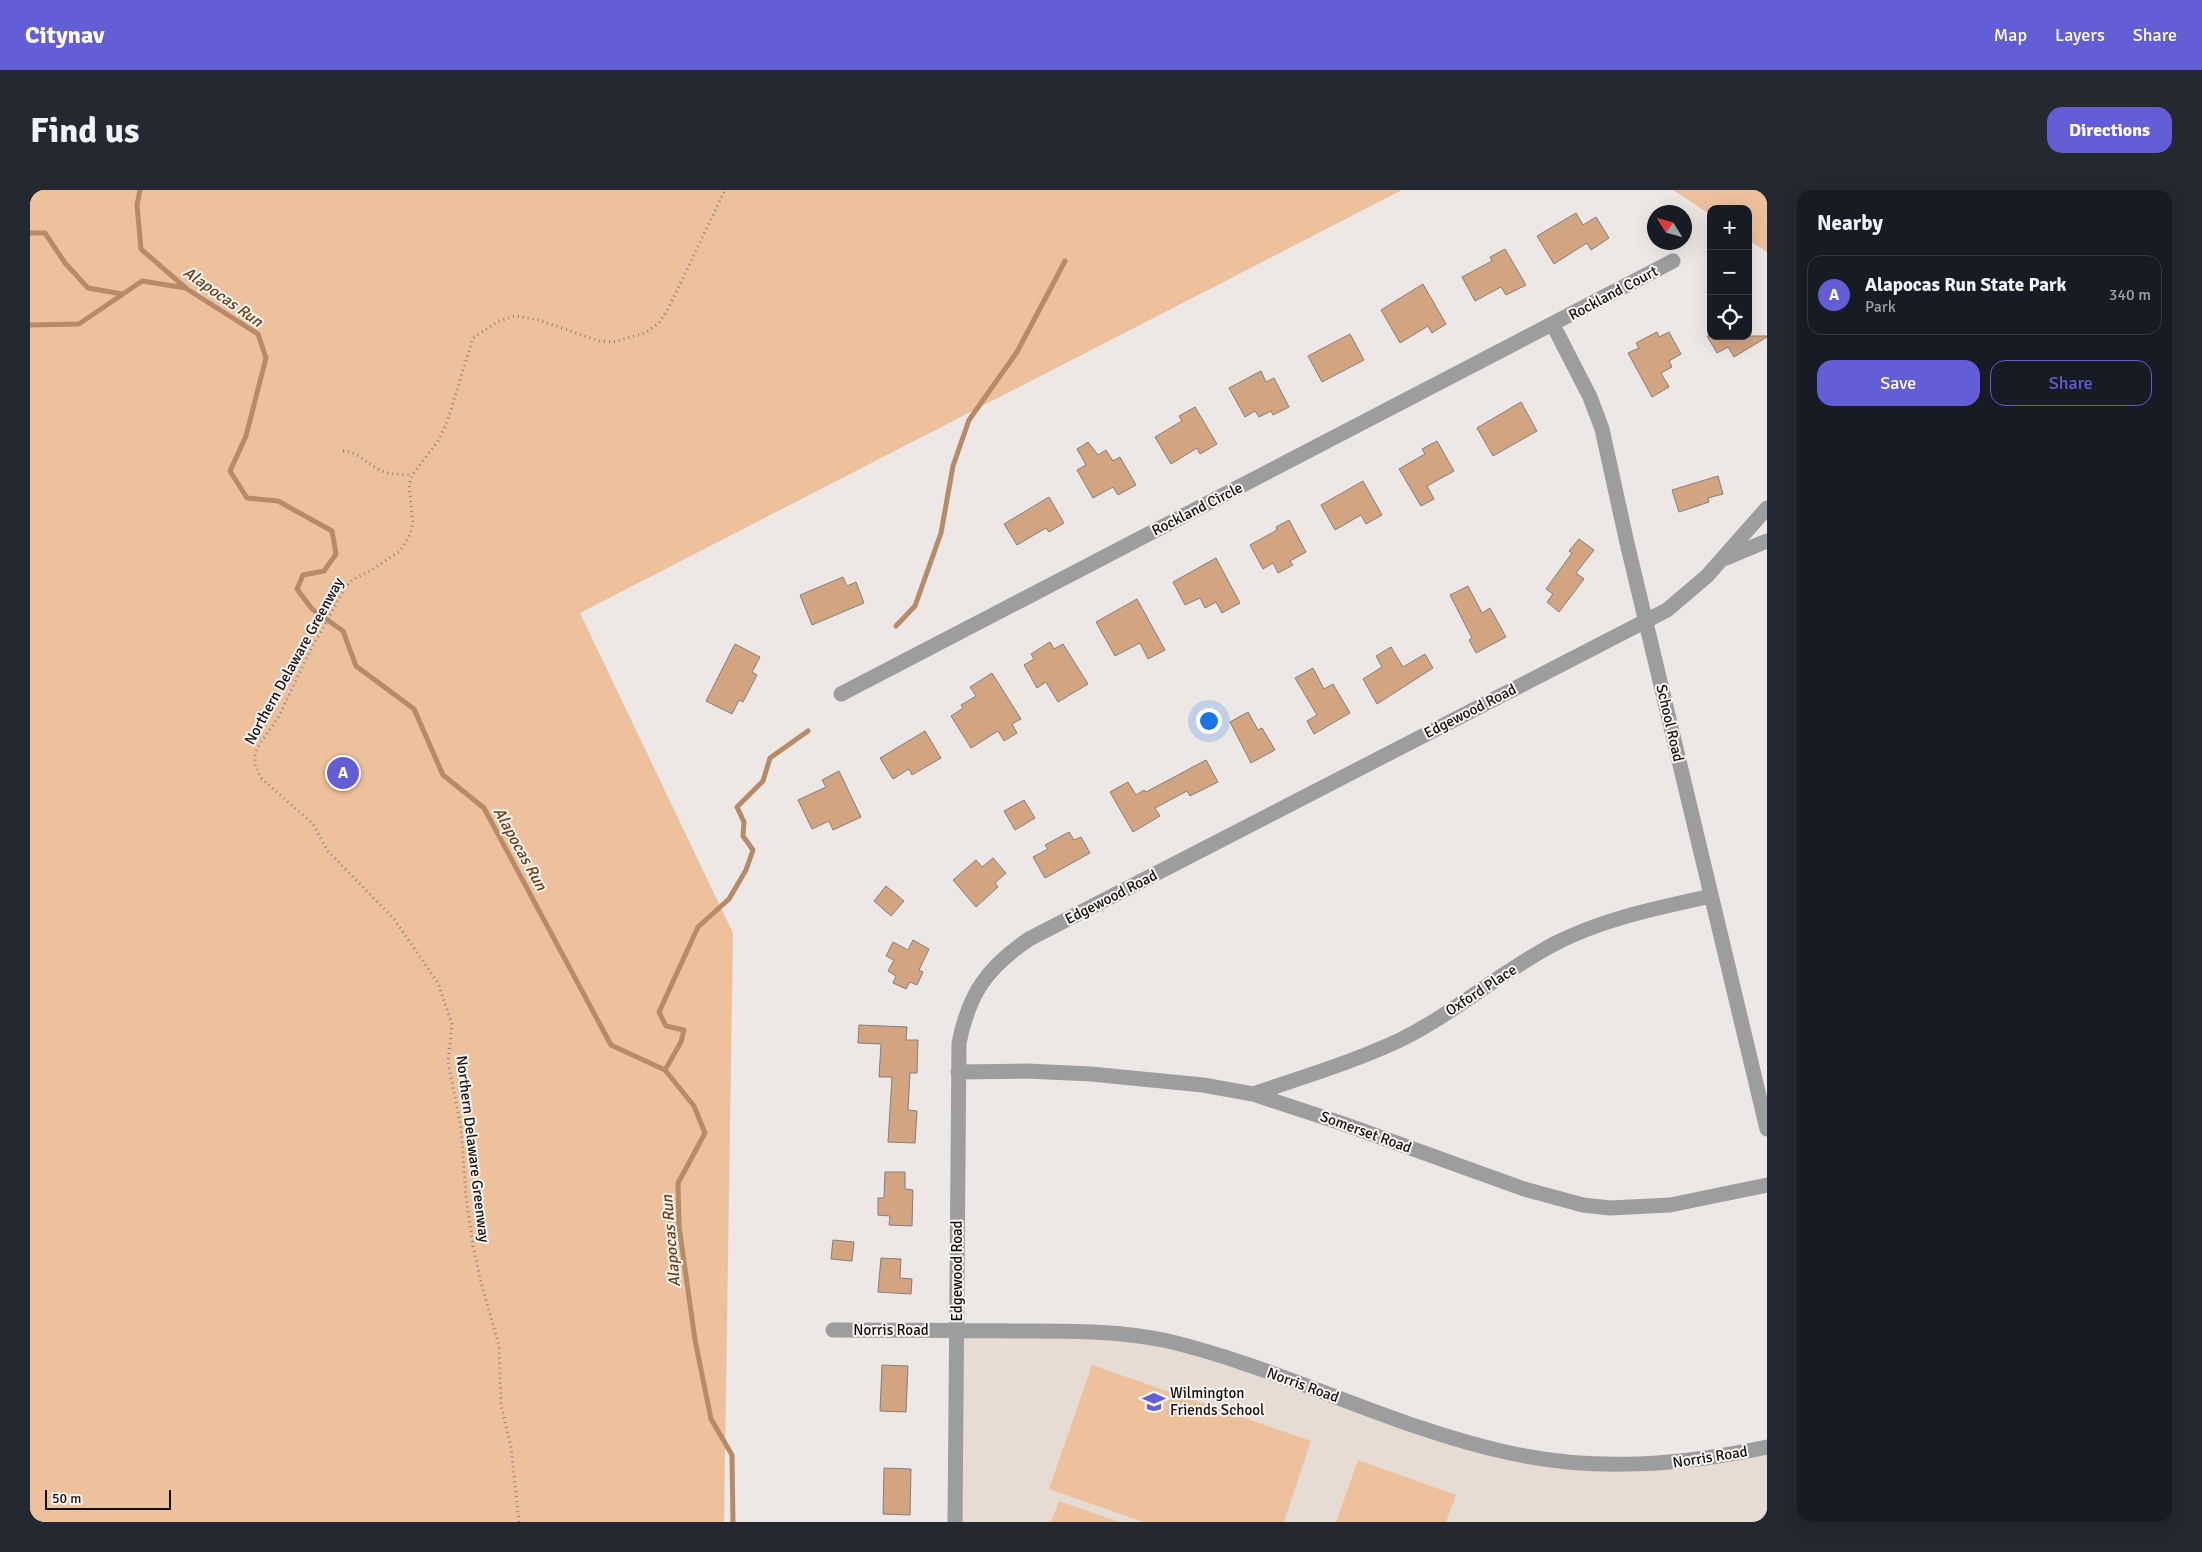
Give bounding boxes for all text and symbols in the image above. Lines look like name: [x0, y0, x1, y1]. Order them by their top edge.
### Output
text: Citynav: [25, 20, 104, 50]
text: Map: [1994, 24, 2027, 46]
text: Layers: [2055, 24, 2105, 46]
text: Share: [2133, 24, 2177, 46]
button: Directions: [2047, 107, 2172, 153]
text: Find us: [30, 109, 140, 152]
north arrow: [1647, 205, 1692, 250]
map controls: [1707, 205, 1752, 340]
button: +: [1707, 205, 1752, 250]
text: Nearby: [1817, 210, 1883, 236]
button: −: [1707, 250, 1752, 295]
water label: Alapocas Run: [180, 262, 268, 332]
street label: Rockland Court: [1565, 262, 1661, 324]
text: Alapocas Run State Park: [1865, 273, 2066, 297]
text: A: [1829, 285, 1839, 305]
text: 340 m: [2109, 285, 2151, 305]
button: locate: [1707, 295, 1752, 340]
text: Park: [1865, 297, 1896, 317]
button: Save: [1817, 360, 1980, 406]
button: Share: [1990, 360, 2152, 406]
street label: Rockland Circle: [1149, 478, 1245, 540]
street label: Northern Delaware Greenway: [241, 574, 347, 748]
street label: Edgewood Road: [1421, 680, 1519, 742]
street label: School Road: [1652, 682, 1688, 764]
your location: [1196, 708, 1222, 734]
pin: A: [327, 754, 359, 792]
water label: Alapocas Run: [489, 804, 552, 895]
street label: Edgewood Road: [1062, 866, 1160, 928]
street label: Oxford Place: [1442, 960, 1520, 1020]
street label: Northern Delaware Greenway: [453, 1055, 493, 1243]
street label: Somerset Road: [1318, 1107, 1414, 1157]
water label: Alapocas Run: [657, 1193, 685, 1288]
street label: Edgewood Road: [948, 1220, 966, 1322]
street label: Norris Road: [853, 1321, 929, 1339]
street label: Norris Road: [1265, 1364, 1342, 1406]
place label: Wilmington Friends School: [1170, 1384, 1264, 1419]
school or university icon: Wilmington Friends School: [1141, 1389, 1167, 1415]
street label: Norris Road: [1671, 1442, 1749, 1472]
scale bar: [45, 1487, 171, 1510]
text: 50 m: [52, 1490, 81, 1507]

